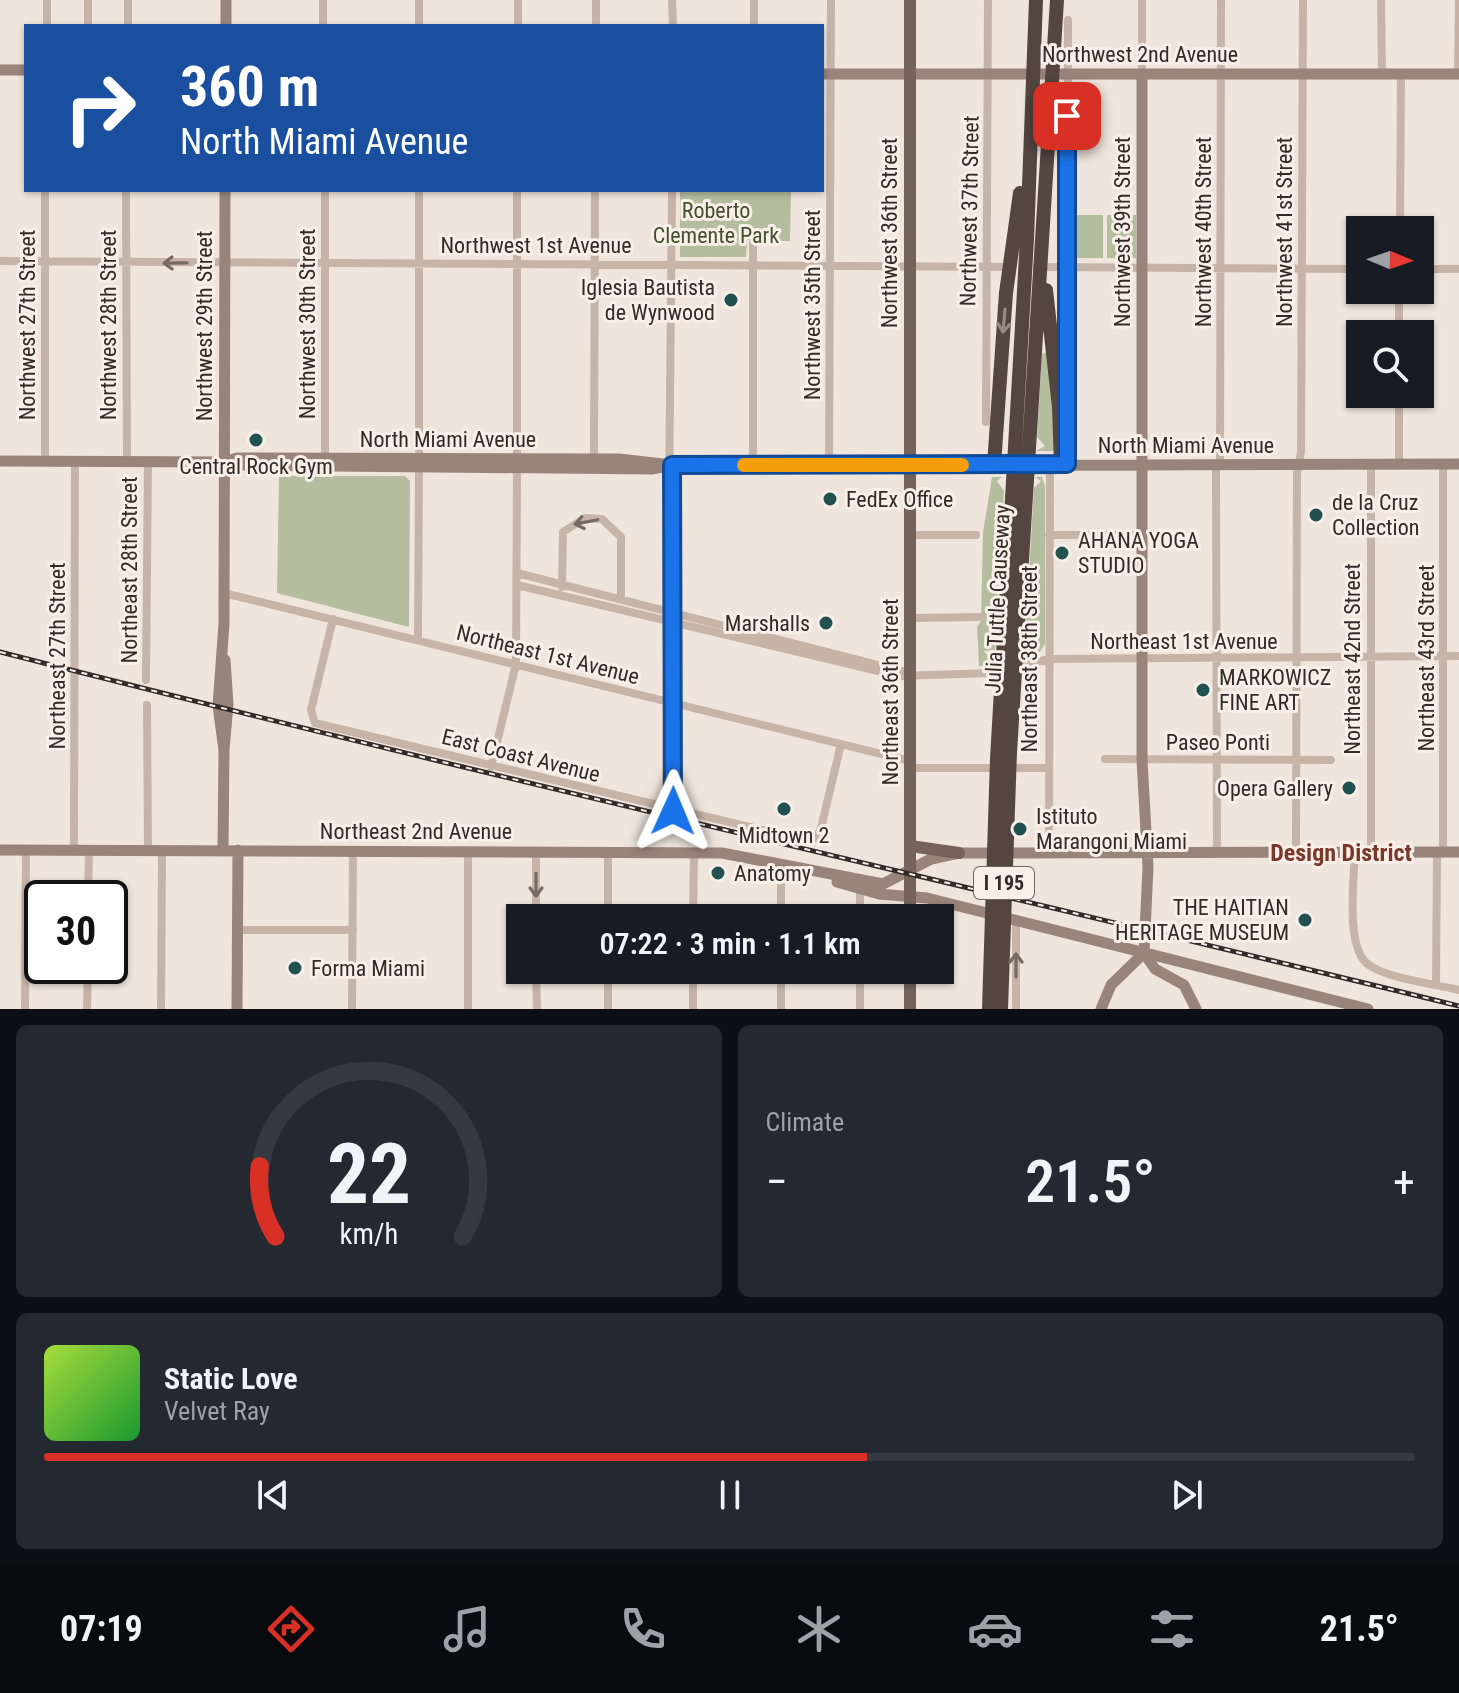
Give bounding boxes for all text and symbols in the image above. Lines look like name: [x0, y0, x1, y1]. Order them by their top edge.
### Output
street label: Northwest 2nd Avenue: [1042, 42, 1238, 67]
text: 360 m: [180, 54, 319, 120]
icon: right: [48, 56, 152, 160]
pin: [1033, 82, 1101, 150]
icon: arrive: [1045, 94, 1089, 138]
street label: Northwest 37th Street: [955, 115, 984, 307]
text: North Miami Avenue: [180, 121, 469, 163]
street label: Northwest 39th Street: [1110, 137, 1135, 327]
street label: Northwest 40th Street: [1191, 137, 1216, 327]
street label: Northwest 41st Street: [1272, 137, 1297, 327]
street label: Northwest 36th Street: [877, 138, 902, 328]
park label: Roberto Clemente Park: [653, 198, 779, 248]
street label: Northwest 35th Street: [800, 210, 825, 400]
north arrow: [1346, 216, 1434, 304]
map controls: [1346, 216, 1434, 408]
street label: Northwest 30th Street: [295, 229, 320, 419]
street label: Northwest 27th Street: [15, 230, 40, 420]
street label: Northwest 28th Street: [96, 230, 121, 420]
street label: Northwest 29th Street: [192, 231, 217, 421]
street label: Northwest 1st Avenue: [440, 233, 632, 258]
one-way arrow: [162, 255, 189, 271]
place label: Iglesia Bautista de Wynwood: [581, 275, 715, 325]
marker: Iglesia Bautista de Wynwood: [722, 291, 740, 309]
one-way arrow: [996, 307, 1011, 334]
button: search: [1346, 320, 1434, 408]
street label: North Miami Avenue: [360, 427, 536, 452]
marker: Central Rock Gym: [247, 431, 265, 449]
street label: North Miami Avenue: [1098, 433, 1274, 458]
place label: Central Rock Gym: [179, 454, 333, 479]
street label: Northeast 28th Street: [117, 477, 142, 663]
place label: FedEx Office: [846, 487, 953, 512]
marker: FedEx Office: [821, 490, 839, 508]
place label: de la Cruz Collection: [1332, 490, 1419, 540]
street label: Julia Tuttle Causeway: [980, 504, 1015, 694]
marker: de la Cruz Collection: [1307, 506, 1325, 524]
one-way arrow: [573, 515, 599, 530]
place label: AHANA YOGA STUDIO: [1078, 528, 1199, 578]
marker: AHANA YOGA STUDIO: [1053, 544, 1071, 562]
street label: Northeast 27th Street: [45, 563, 70, 749]
street label: Northeast 42nd Street: [1340, 563, 1365, 755]
street label: Northeast 43rd Street: [1414, 564, 1439, 752]
street label: Northeast 38th Street: [1017, 566, 1042, 752]
street label: Northeast 36th Street: [878, 599, 903, 785]
place label: Marshalls: [725, 611, 810, 636]
marker: Marshalls: [817, 614, 835, 632]
street label: Northeast 1st Avenue: [454, 620, 642, 689]
street label: Northeast 1st Avenue: [1090, 629, 1278, 654]
place label: MARKOWICZ FINE ART: [1219, 665, 1331, 715]
marker: MARKOWICZ FINE ART: [1194, 681, 1212, 699]
street label: East Coast Avenue: [439, 724, 603, 787]
street label: Paseo Ponti: [1166, 730, 1270, 755]
position arrow: [631, 769, 715, 853]
place label: Opera Gallery: [1217, 776, 1333, 801]
marker: Opera Gallery: [1340, 779, 1358, 797]
marker: Midtown 2: [775, 800, 793, 818]
place label: Istituto Marangoni Miami: [1036, 804, 1187, 854]
street label: Northeast 2nd Avenue: [320, 819, 512, 844]
marker: Istituto Marangoni Miami: [1011, 820, 1029, 838]
place label: Midtown 2: [739, 823, 829, 848]
district label: Design District: [1270, 839, 1412, 867]
place label: Anatomy: [734, 861, 811, 886]
marker: Anatomy: [709, 864, 727, 882]
road number: I 195: [974, 867, 1034, 899]
one-way arrow: [528, 871, 544, 898]
speed limit sign: 30: [24, 880, 128, 984]
place label: THE HAITIAN HERITAGE MUSEUM: [1115, 895, 1289, 945]
marker: THE HAITIAN HERITAGE MUSEUM: [1296, 911, 1314, 929]
text: 07:22 · 3 min · 1.1 km: [600, 926, 861, 961]
one-way arrow: [1008, 952, 1024, 979]
place label: Forma Miami: [311, 956, 425, 981]
marker: Forma Miami: [286, 959, 304, 977]
text: Climate: [766, 1107, 844, 1137]
text: 22: [327, 1126, 411, 1223]
text: 21.5°: [1025, 1146, 1156, 1217]
text: −: [766, 1156, 788, 1208]
text: +: [1393, 1156, 1415, 1208]
text: km/h: [339, 1217, 398, 1251]
text: Static Love: [164, 1361, 298, 1396]
text: Velvet Ray: [164, 1396, 270, 1426]
icon: previous: [251, 1473, 295, 1517]
icon: pause: [708, 1473, 752, 1517]
icon: next: [1165, 1473, 1209, 1517]
icon: directions: [263, 1601, 319, 1657]
icon: music: [439, 1601, 495, 1657]
icon: phone: [615, 1601, 671, 1657]
icon: climate: [791, 1601, 847, 1657]
icon: car: [967, 1601, 1023, 1657]
icon: filters: [1144, 1601, 1200, 1657]
text: 07:19: [60, 1608, 143, 1650]
text: 21.5°: [1320, 1608, 1399, 1650]

